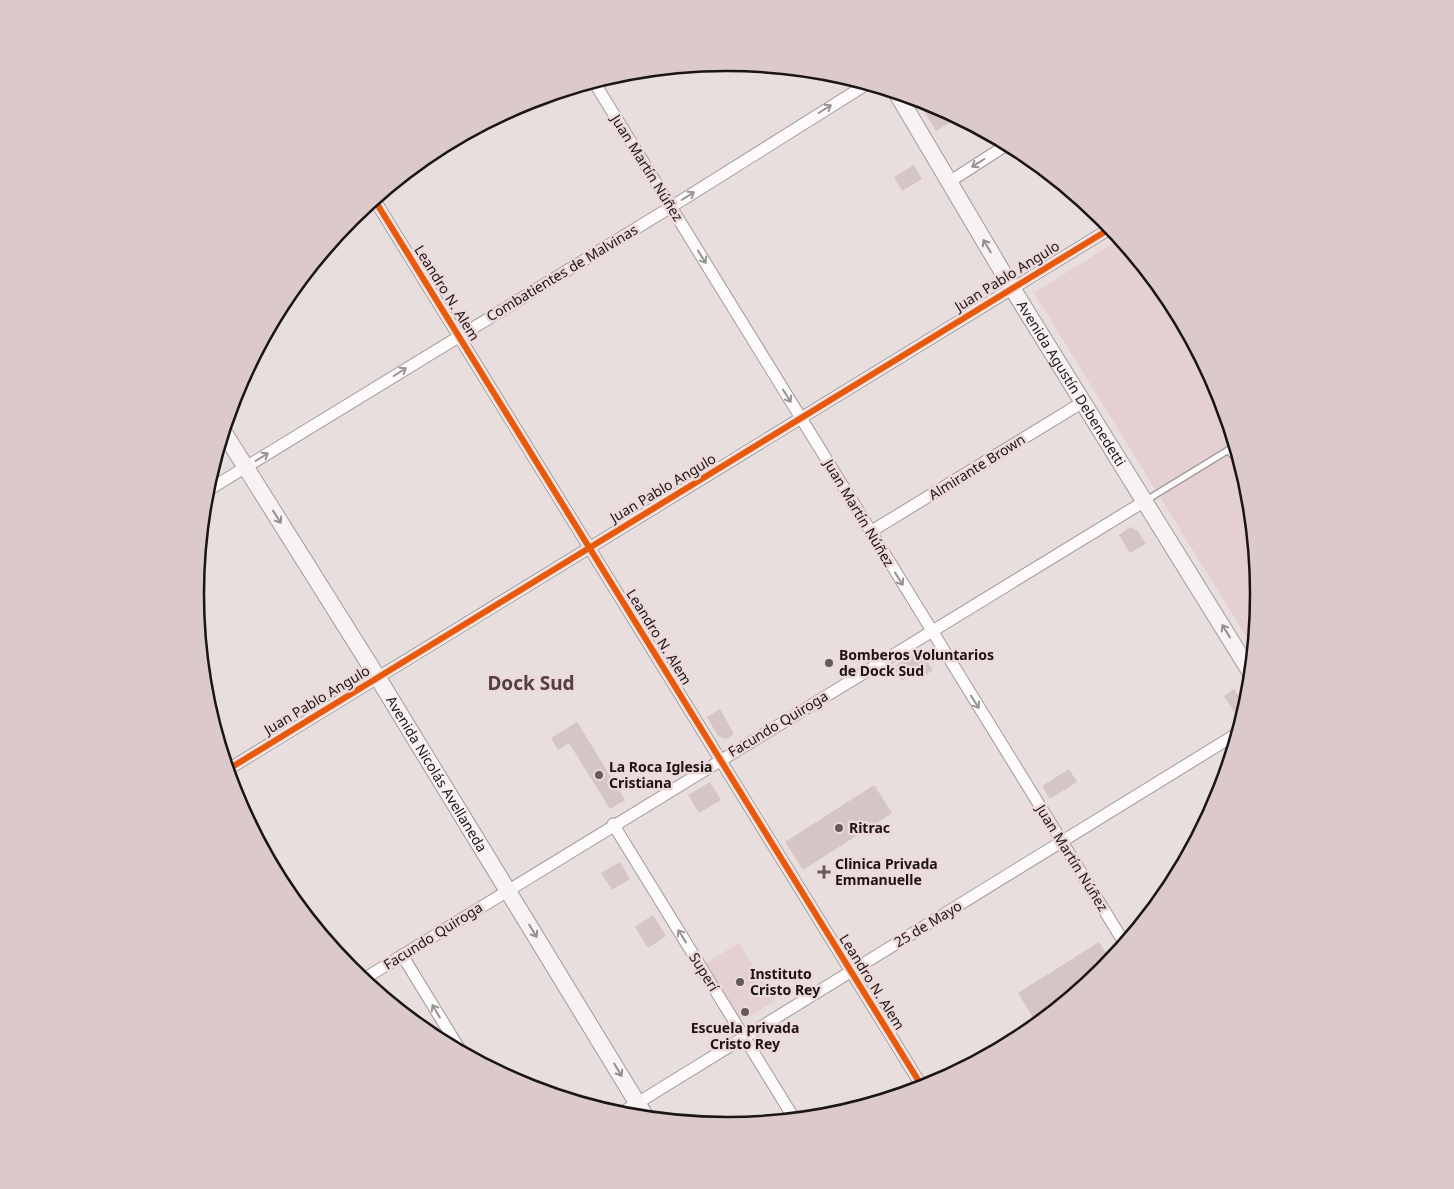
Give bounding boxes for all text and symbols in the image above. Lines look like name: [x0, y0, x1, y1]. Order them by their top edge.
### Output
one-way arrow: [818, 104, 832, 114]
street label: Juan Martín Núñez: [606, 109, 688, 225]
one-way arrow: [972, 158, 986, 168]
one-way arrow: [680, 191, 694, 201]
street label: Combatientes de Malvinas: [482, 220, 641, 325]
street label: Juan Pablo Angulo: [949, 236, 1063, 317]
one-way arrow: [981, 239, 991, 253]
street label: Leandro N. Alem: [410, 241, 485, 344]
one-way arrow: [698, 250, 708, 264]
street label: Avenida Agustín Debenedetti: [1013, 297, 1130, 470]
one-way arrow: [393, 367, 407, 377]
one-way arrow: [783, 388, 793, 402]
street label: Almirante Brown: [925, 429, 1029, 504]
street label: Juan Pablo Angulo: [605, 448, 719, 528]
one-way arrow: [254, 452, 268, 462]
street label: Juan Martín Núñez: [819, 454, 899, 570]
one-way arrow: [272, 509, 282, 523]
one-way arrow: [895, 572, 905, 586]
street label: Leandro N. Alem: [622, 585, 697, 688]
one-way arrow: [1220, 625, 1230, 639]
place label: Bomberos Voluntarios de Dock Sud: [839, 645, 994, 680]
marker: Bomberos Voluntarios de Dock Sud: [823, 657, 835, 669]
street label: Juan Pablo Angulo: [259, 660, 373, 740]
district label: Dock Sud: [487, 670, 575, 696]
street label: Facundo Quiroga: [724, 686, 831, 761]
street label: Avenida Nicolás Avellaneda: [382, 692, 492, 855]
one-way arrow: [970, 694, 980, 708]
place label: La Roca Iglesia Cristiana: [609, 757, 712, 792]
marker: La Roca Iglesia Cristiana: [593, 769, 605, 781]
street label: Juan Martín Núñez: [1031, 799, 1113, 915]
place label: Ritrac: [849, 818, 890, 837]
marker: Ritrac: [833, 822, 845, 834]
place label: Clinica Privada Emmanuelle: [835, 854, 938, 889]
marker: Clinica Privada Emmanuelle: [817, 865, 831, 879]
street label: 25 de Mayo: [890, 896, 965, 951]
street label: Facundo Quiroga: [380, 897, 486, 974]
one-way arrow: [529, 924, 539, 938]
one-way arrow: [676, 929, 686, 943]
street label: Leandro N. Alem: [835, 930, 910, 1033]
street label: Superí: [685, 949, 724, 995]
place label: Instituto Cristo Rey: [750, 964, 820, 999]
marker: Instituto Cristo Rey: [734, 976, 746, 988]
one-way arrow: [431, 1005, 441, 1019]
marker: Escuela privada Cristo Rey: [739, 1006, 751, 1018]
place label: Escuela privada Cristo Rey: [691, 1018, 799, 1053]
one-way arrow: [613, 1063, 623, 1077]

